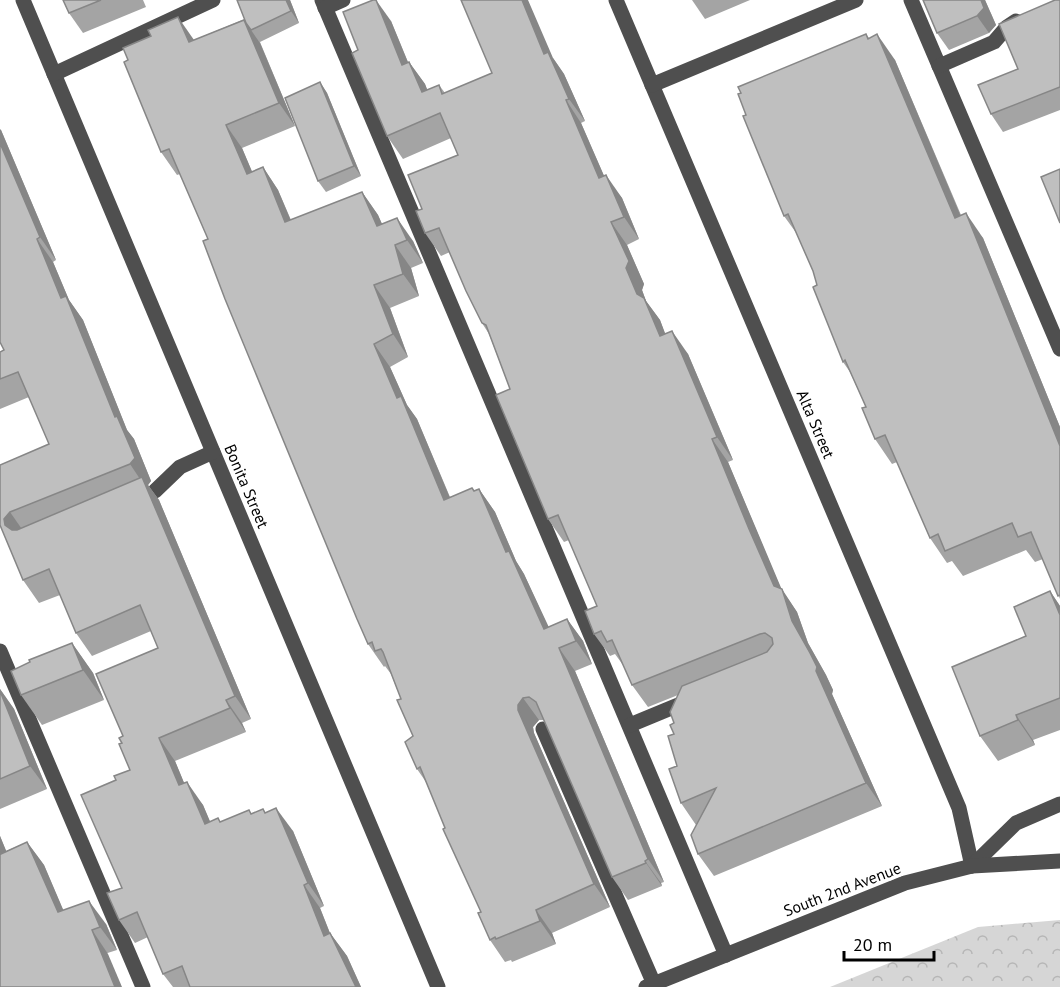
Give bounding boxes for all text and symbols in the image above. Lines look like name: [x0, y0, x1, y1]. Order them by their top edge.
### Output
street label: Alta Street: [793, 387, 840, 462]
street label: Bonita Street: [220, 441, 274, 532]
street label: South 2nd Avenue: [781, 857, 903, 921]
scale bar: [844, 924, 934, 962]
text: 20 m: [853, 933, 892, 956]

